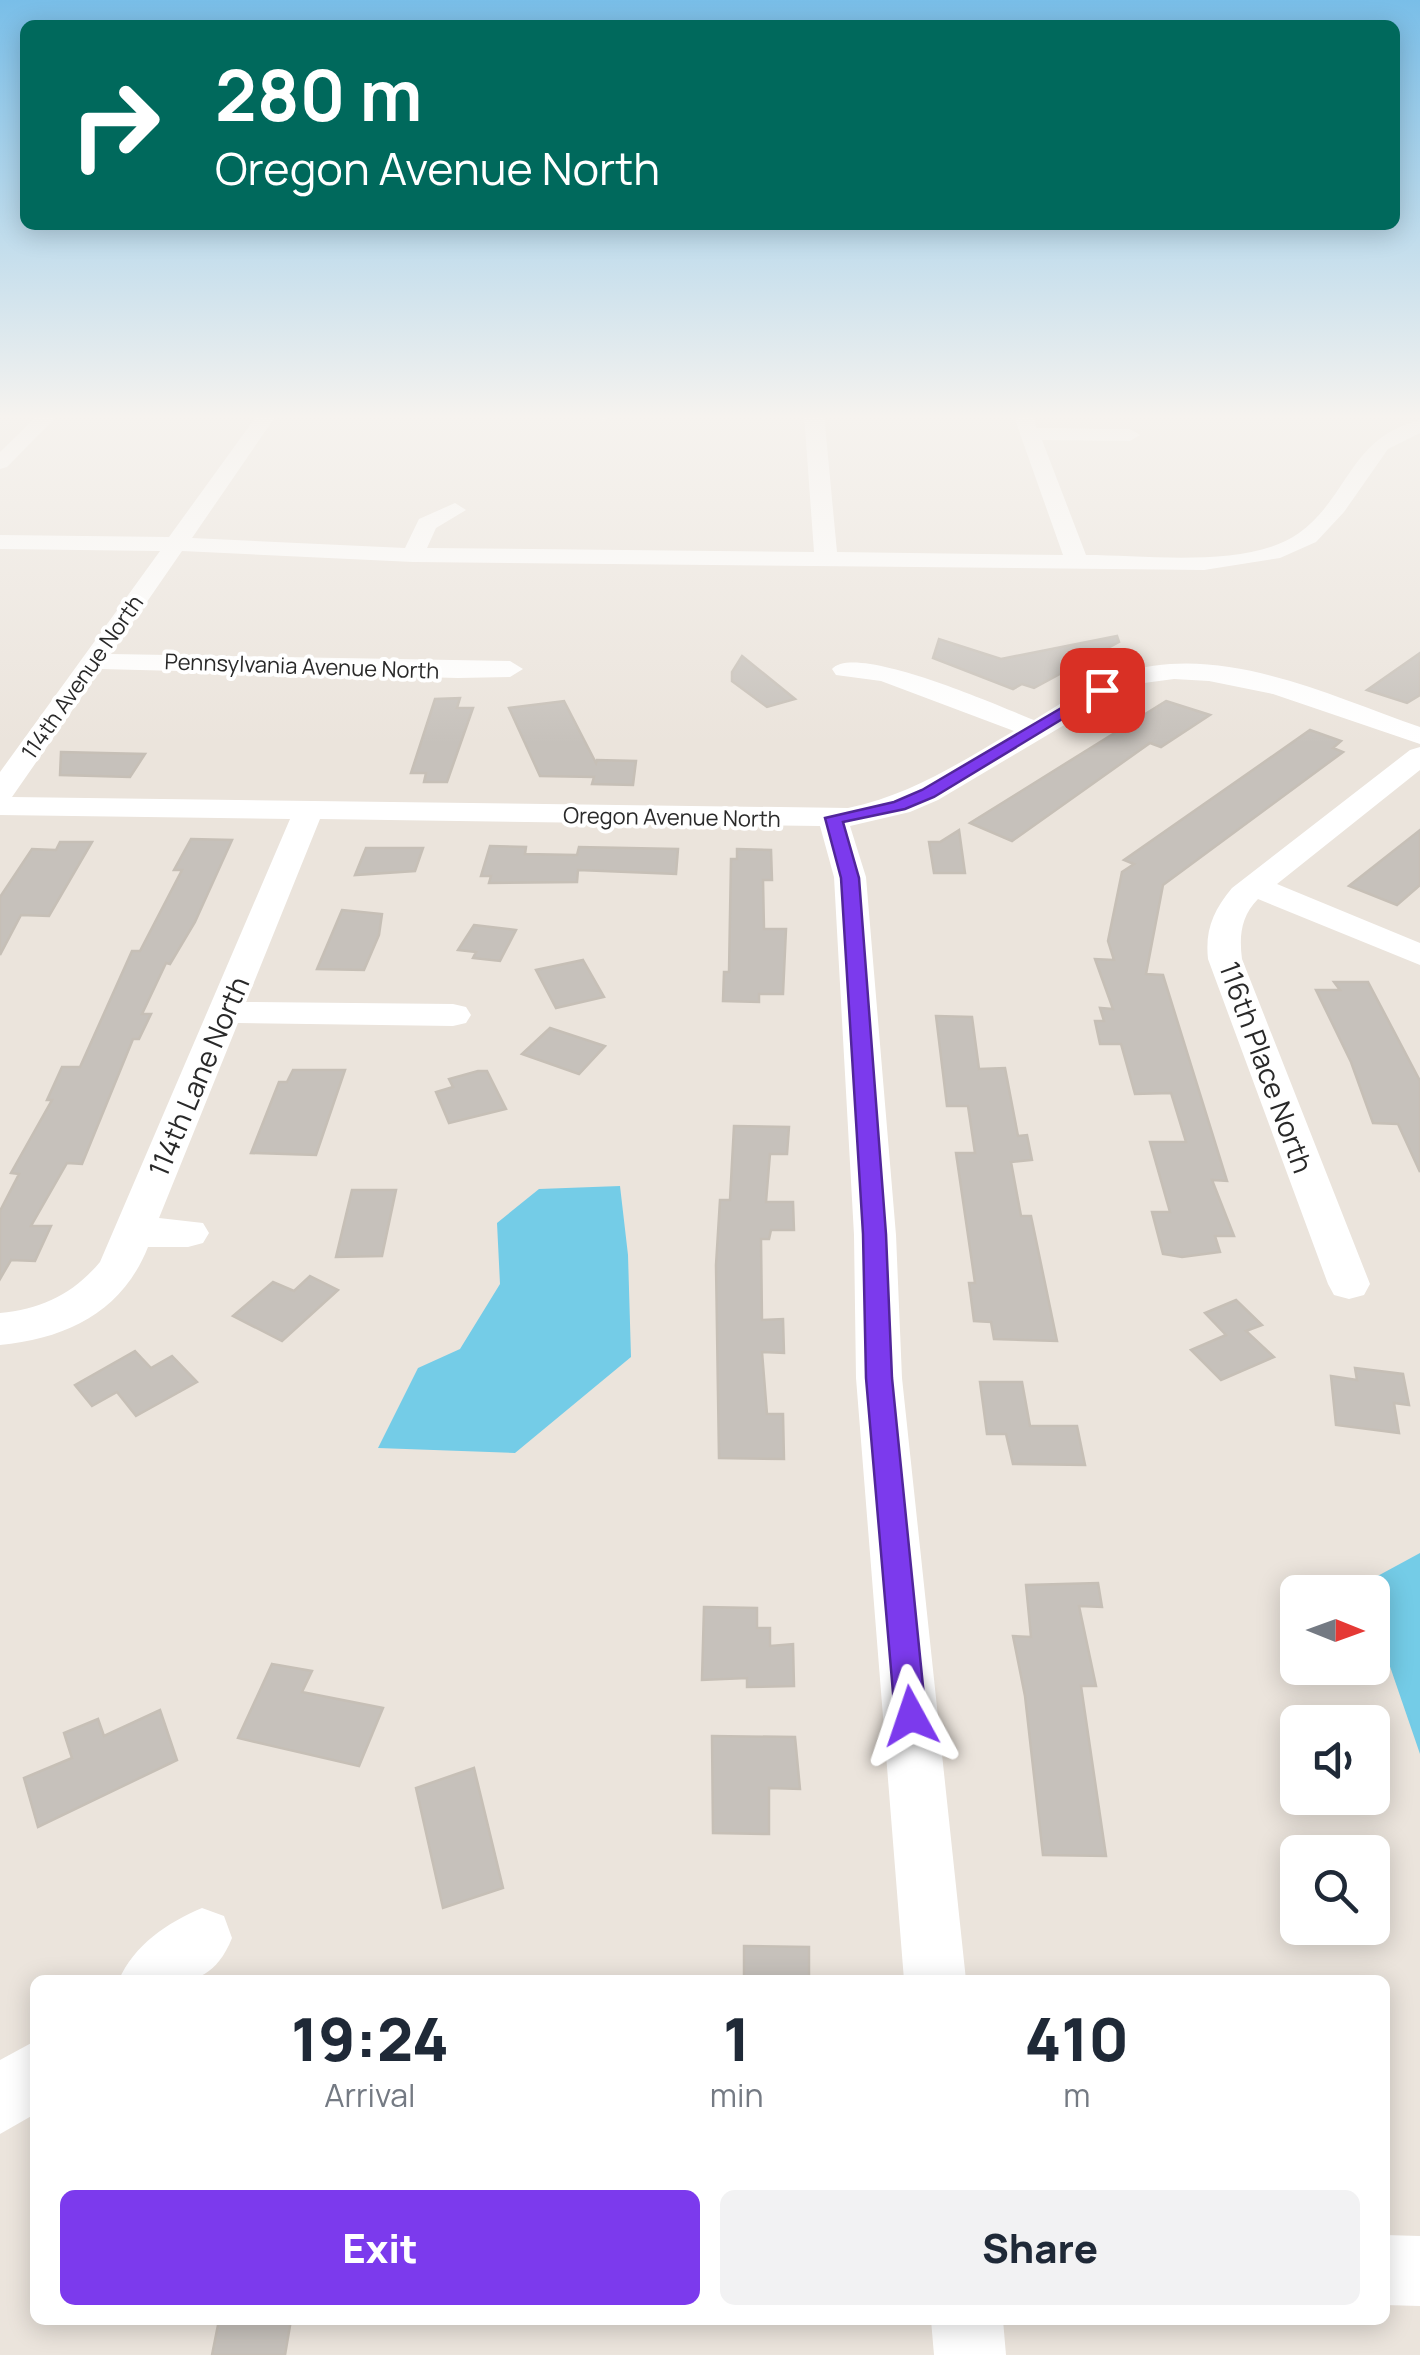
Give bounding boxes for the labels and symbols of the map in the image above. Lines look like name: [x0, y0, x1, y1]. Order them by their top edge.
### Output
street label: 114th Avenue North: [14, 589, 150, 765]
street label: Pennsylvania Avenue North: [164, 646, 440, 686]
pin: [1060, 648, 1145, 733]
street label: Oregon Avenue North: [563, 800, 781, 834]
street label: 116th Place North: [1211, 956, 1323, 1178]
street label: 114th Lane North: [139, 970, 257, 1182]
north arrow: [1280, 1575, 1390, 1685]
position arrow: [859, 1664, 963, 1768]

